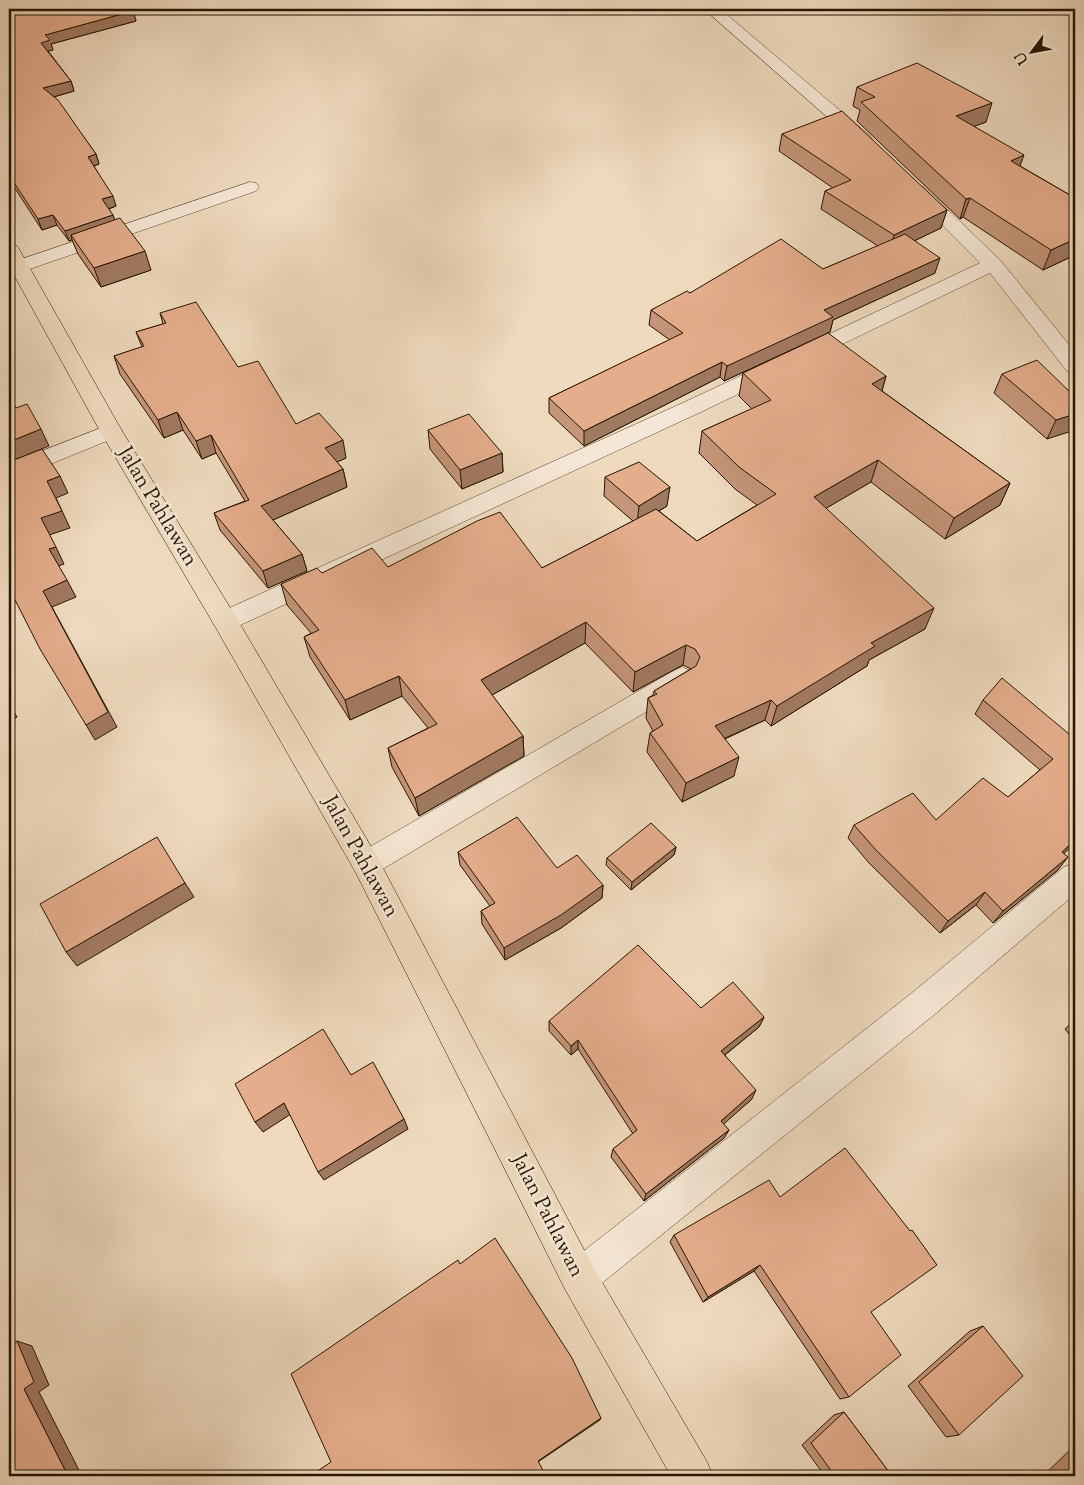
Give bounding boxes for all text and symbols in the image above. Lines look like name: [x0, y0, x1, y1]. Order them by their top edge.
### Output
north arrow: [1006, 28, 1056, 78]
text: U: [1011, 47, 1034, 68]
street label: Jalan Pahlawan: [109, 441, 205, 573]
street label: Jalan Pahlawan: [314, 790, 406, 923]
street label: Jalan Pahlawan: [503, 1148, 591, 1283]

